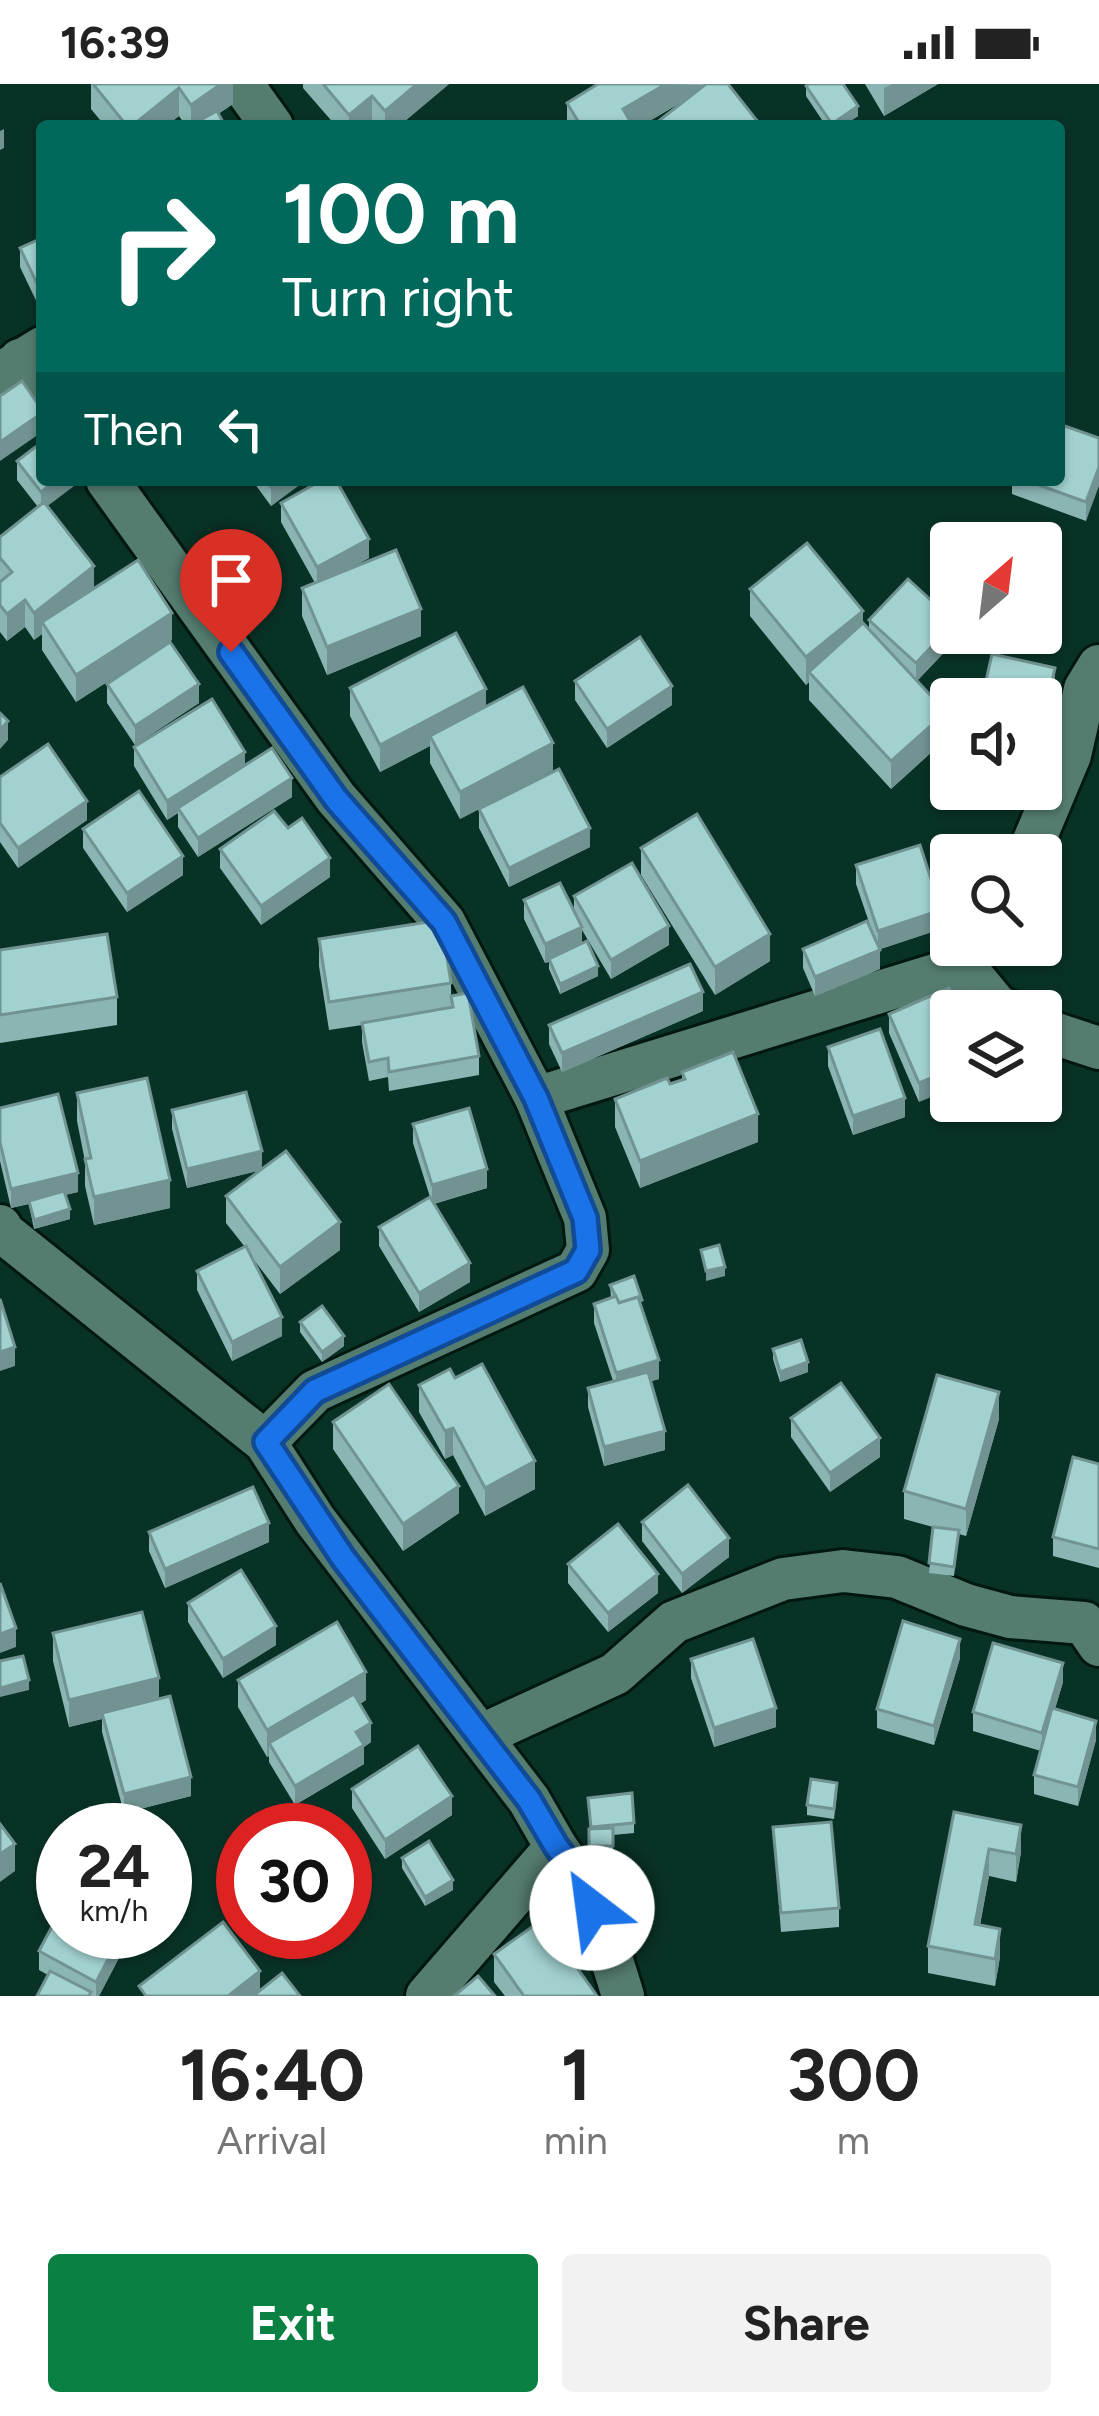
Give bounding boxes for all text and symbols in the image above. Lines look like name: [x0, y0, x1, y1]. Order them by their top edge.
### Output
text: 16:39: [60, 15, 170, 69]
text: 100 m: [282, 163, 520, 264]
icon: right: [84, 168, 240, 324]
text: Turn right: [282, 265, 514, 330]
icon: left: [208, 396, 274, 462]
text: Then: [84, 402, 184, 456]
north arrow: [930, 522, 1062, 654]
map controls: [930, 522, 1062, 1122]
pin: [180, 529, 282, 652]
icon: arrive: [198, 547, 264, 613]
button: sound: [930, 678, 1062, 810]
button: search: [930, 834, 1062, 966]
button: layers: [930, 990, 1062, 1122]
speed limit sign: 30: [216, 1803, 372, 1959]
text: 24: [78, 1830, 150, 1902]
position arrow: [529, 1845, 655, 1971]
text: km/h: [80, 1892, 148, 1929]
text: 16:40: [179, 2032, 365, 2118]
text: 1: [561, 2032, 591, 2118]
text: 300: [787, 2032, 920, 2118]
text: Arrival: [217, 2117, 327, 2164]
text: min: [544, 2117, 608, 2164]
text: m: [837, 2117, 870, 2164]
button: Exit: [48, 2254, 538, 2392]
button: Share: [562, 2254, 1051, 2392]

